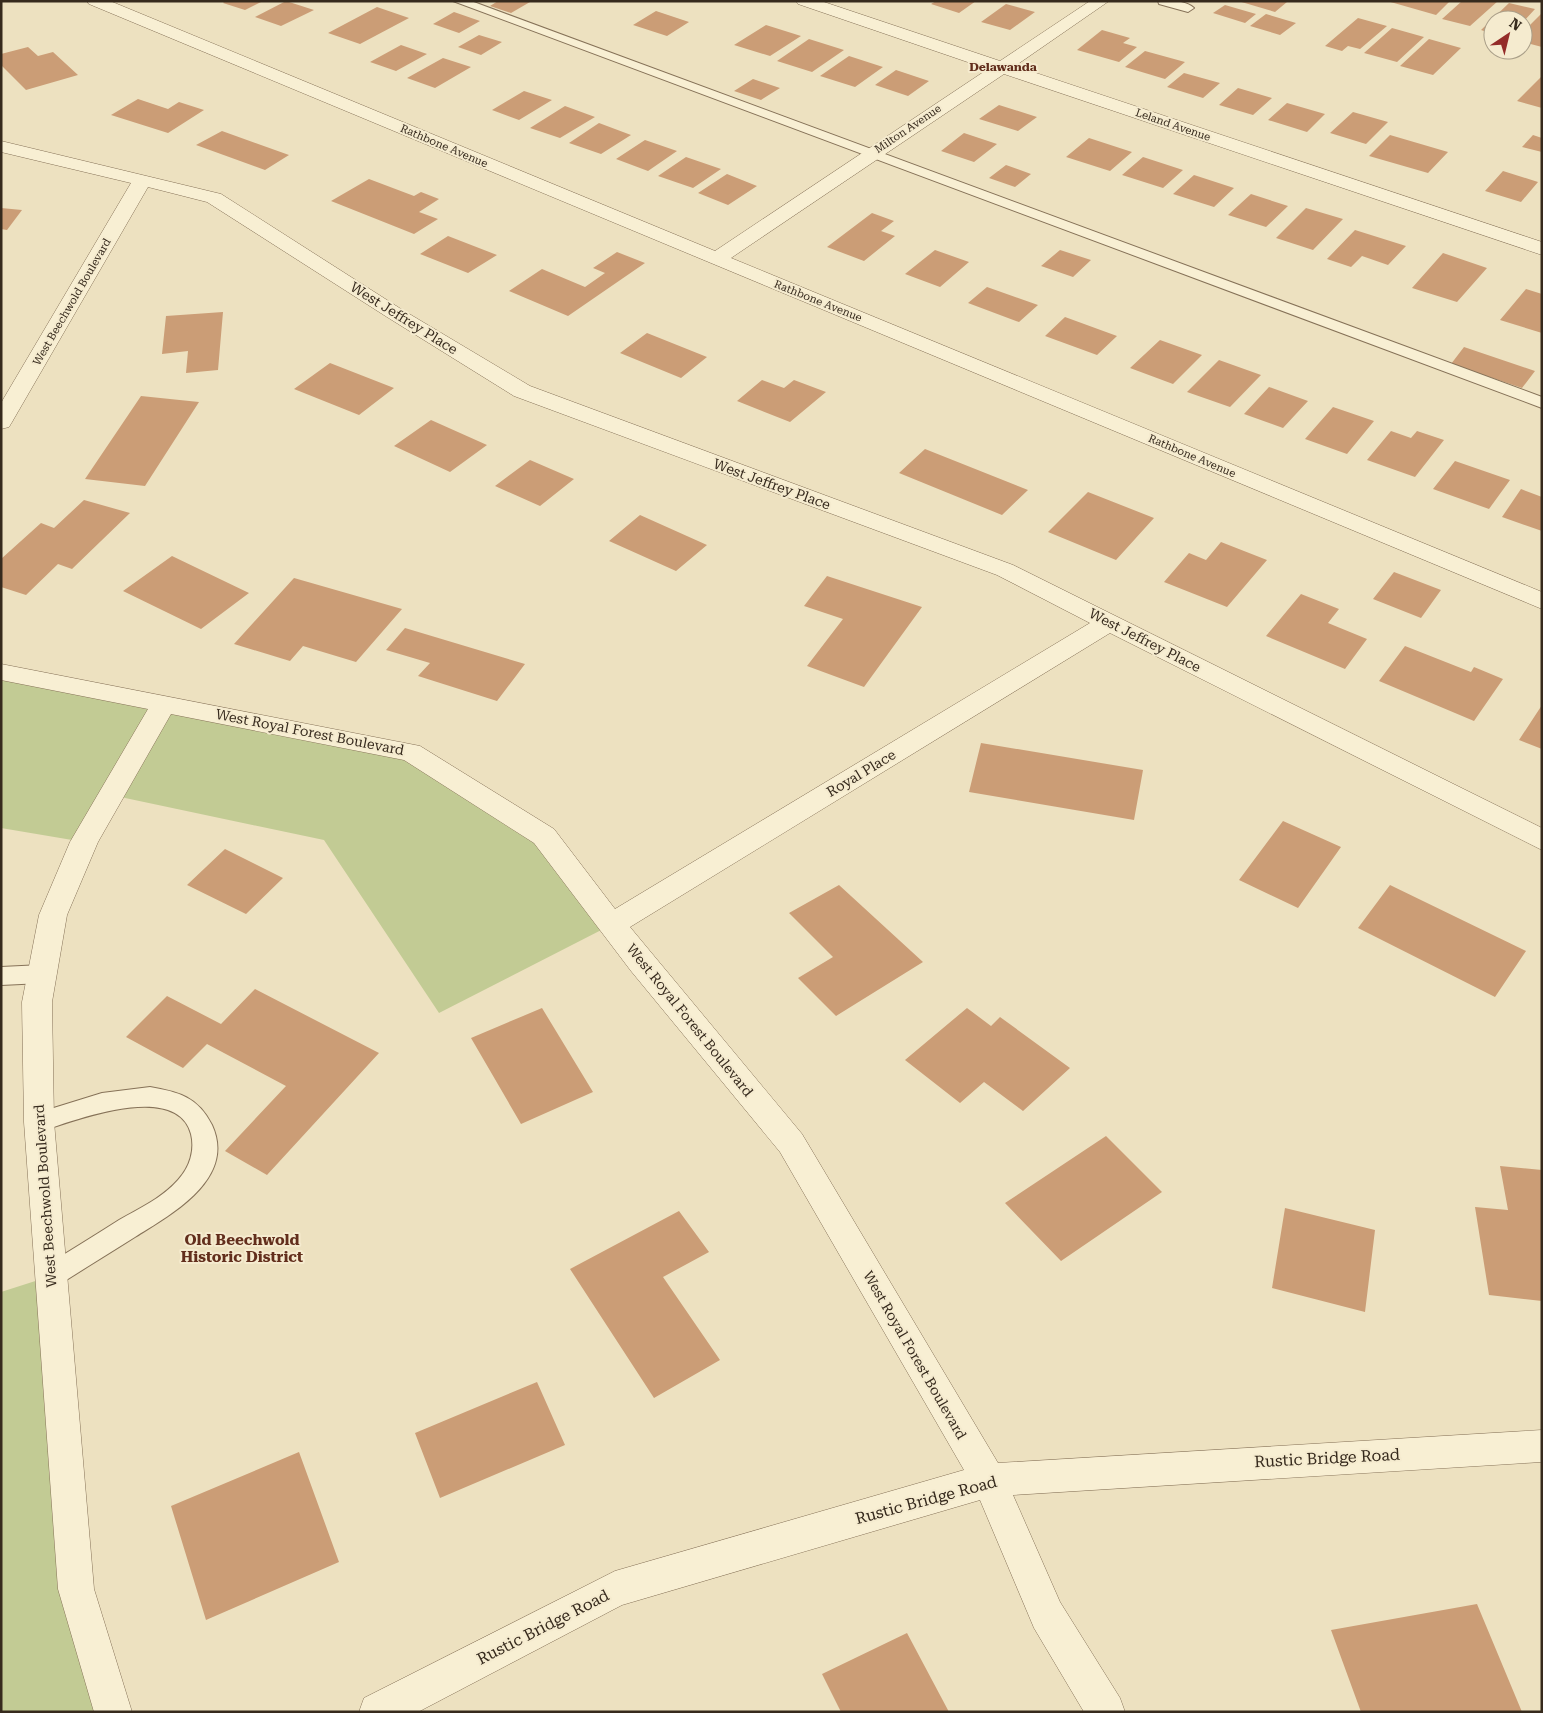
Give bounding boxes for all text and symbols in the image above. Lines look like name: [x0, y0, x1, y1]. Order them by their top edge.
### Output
north arrow: [1483, 10, 1533, 60]
text: N: [1506, 15, 1525, 34]
district label: Delawanda: [969, 60, 1037, 74]
street label: Milton Avenue: [872, 102, 944, 156]
street label: Leland Avenue: [1134, 106, 1212, 144]
street label: Rathbone Avenue: [398, 122, 490, 170]
street label: West Beechwold Boulevard: [30, 236, 114, 368]
street label: Rathbone Avenue: [772, 277, 864, 325]
street label: West Jeffrey Place: [347, 279, 461, 358]
street label: Rathbone Avenue: [1146, 432, 1238, 480]
street label: West Jeffrey Place: [711, 455, 833, 513]
street label: West Jeffrey Place: [1086, 605, 1204, 675]
street label: West Royal Forest Boulevard: [214, 706, 406, 758]
street label: Royal Place: [824, 746, 899, 800]
street label: West Royal Forest Boulevard: [623, 940, 757, 1100]
street label: West Beechwold Boulevard: [31, 1104, 59, 1288]
district label: Old Beechwold Historic District: [181, 1231, 303, 1266]
street label: West Royal Forest Boulevard: [860, 1268, 970, 1442]
street label: Rustic Bridge Road: [1254, 1445, 1400, 1471]
street label: Rustic Bridge Road: [853, 1472, 999, 1528]
street label: Rustic Bridge Road: [474, 1585, 612, 1669]

